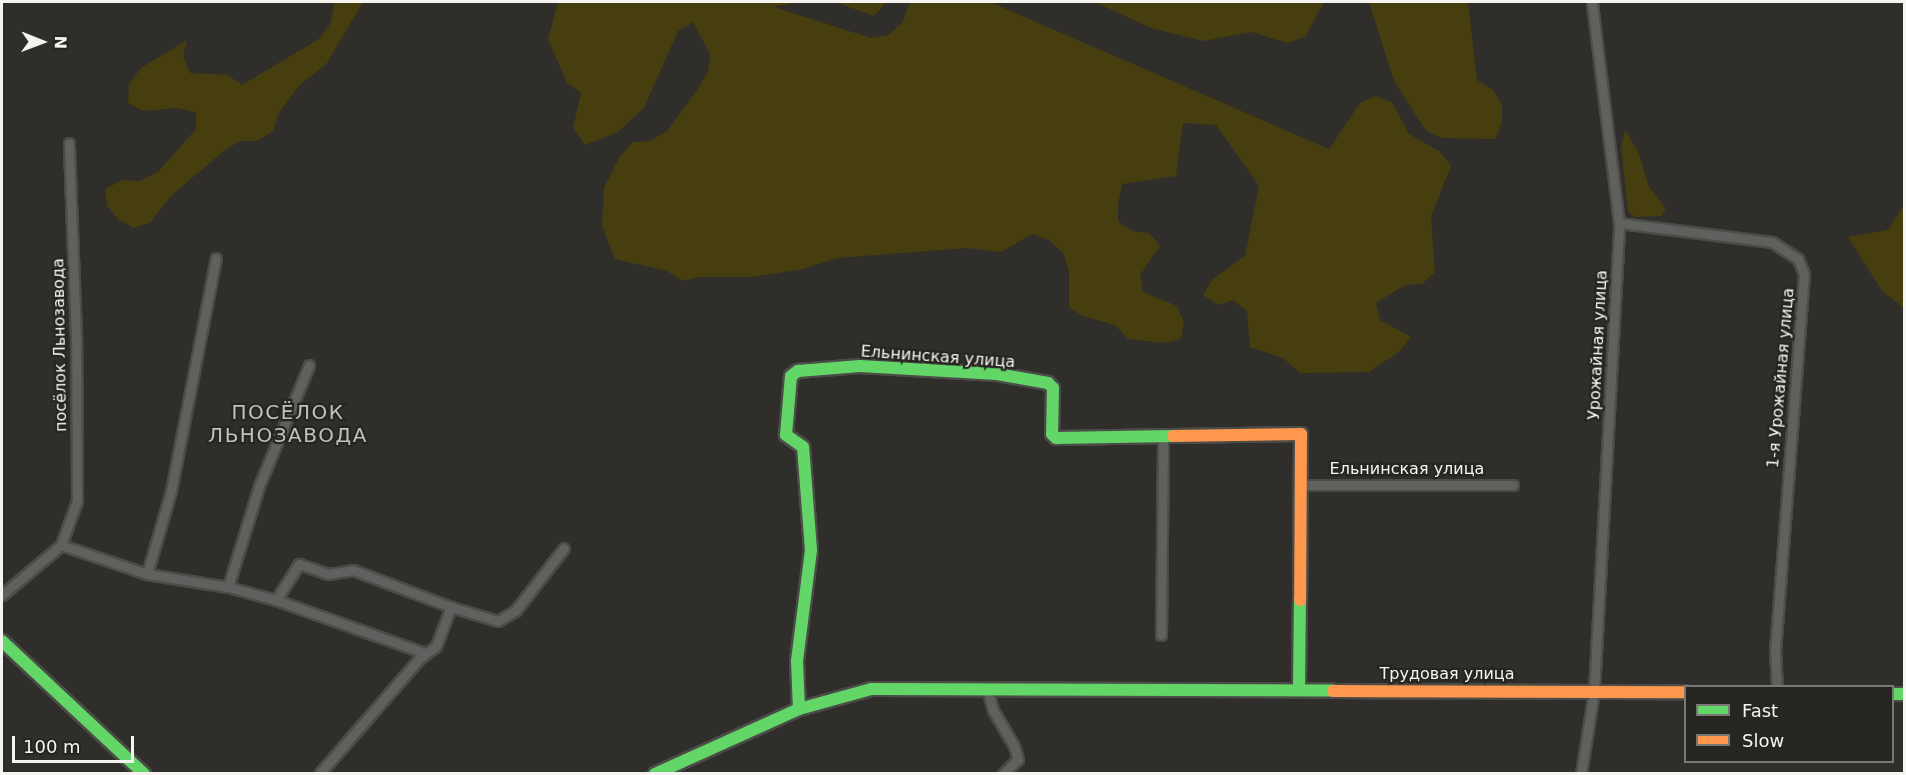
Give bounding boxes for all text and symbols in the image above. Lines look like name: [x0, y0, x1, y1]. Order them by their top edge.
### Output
north arrow: [12, 12, 72, 72]
text: N: [51, 35, 70, 49]
street label: посёлок Льнозавода: [49, 258, 71, 432]
street label: Урожайная улица: [1584, 270, 1612, 420]
street label: 1-я Урожайная улица: [1764, 287, 1798, 469]
street label: Ельнинская улица: [860, 342, 1016, 372]
district label: ПОСЁЛОК ЛЬНОЗАВОДА: [208, 400, 368, 447]
street label: Ельнинская улица: [1330, 459, 1484, 479]
street label: Трудовая улица: [1380, 664, 1514, 684]
legend: [1684, 685, 1894, 763]
text: Fast: [1742, 700, 1778, 721]
scale bar: [15, 724, 136, 762]
text: Slow: [1742, 730, 1784, 751]
text: 100 m: [23, 736, 81, 757]

